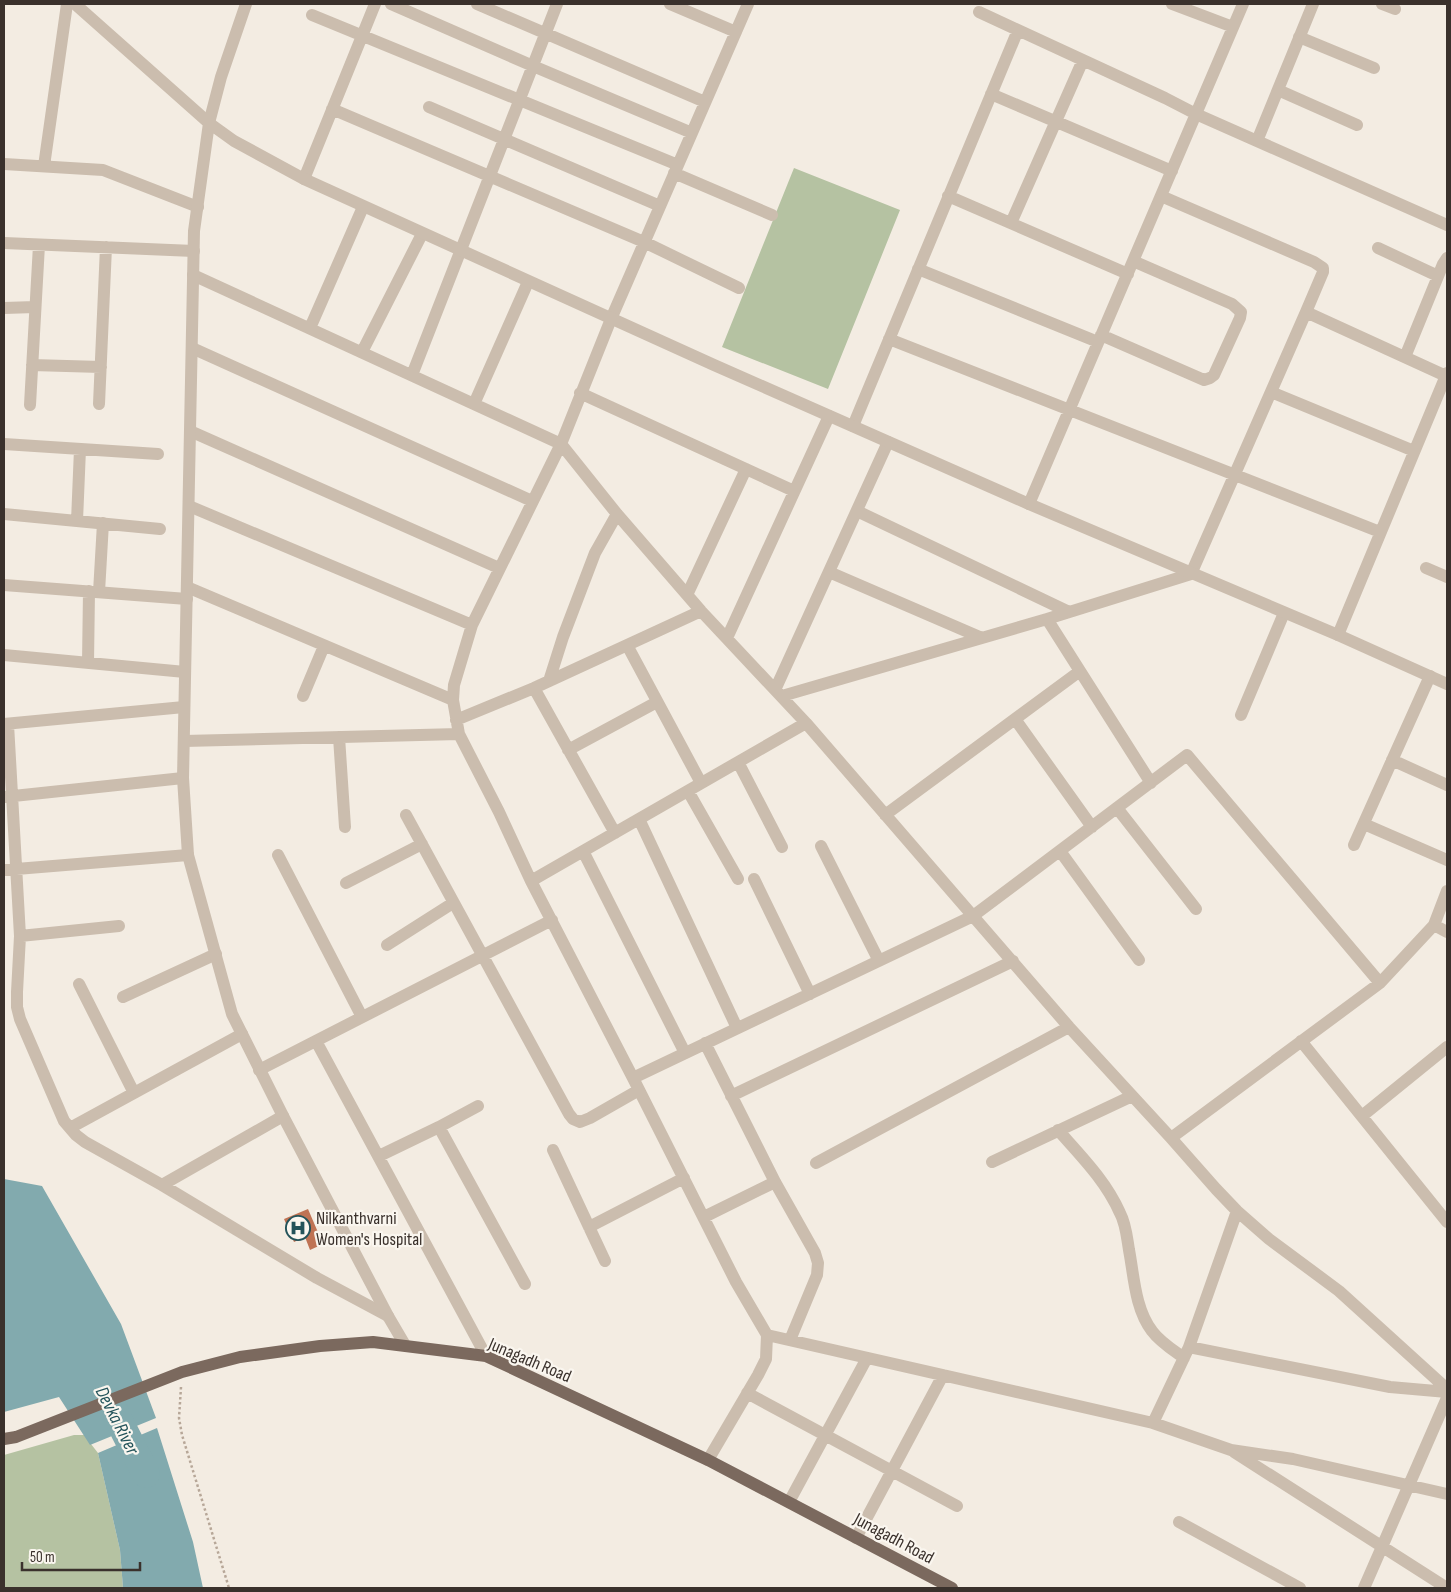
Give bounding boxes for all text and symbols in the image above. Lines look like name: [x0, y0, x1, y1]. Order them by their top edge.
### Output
place label: Nilkanthvarni Women's Hospital: [316, 1208, 422, 1250]
hospital icon: Nilkanthvarni Women's Hospital: [285, 1215, 311, 1241]
street label: Junagadh Road: [484, 1333, 574, 1387]
water label: Devka River: [90, 1383, 144, 1459]
street label: Junagadh Road: [849, 1508, 937, 1568]
scale bar: [22, 1540, 140, 1572]
text: 50 m: [30, 1548, 55, 1567]

